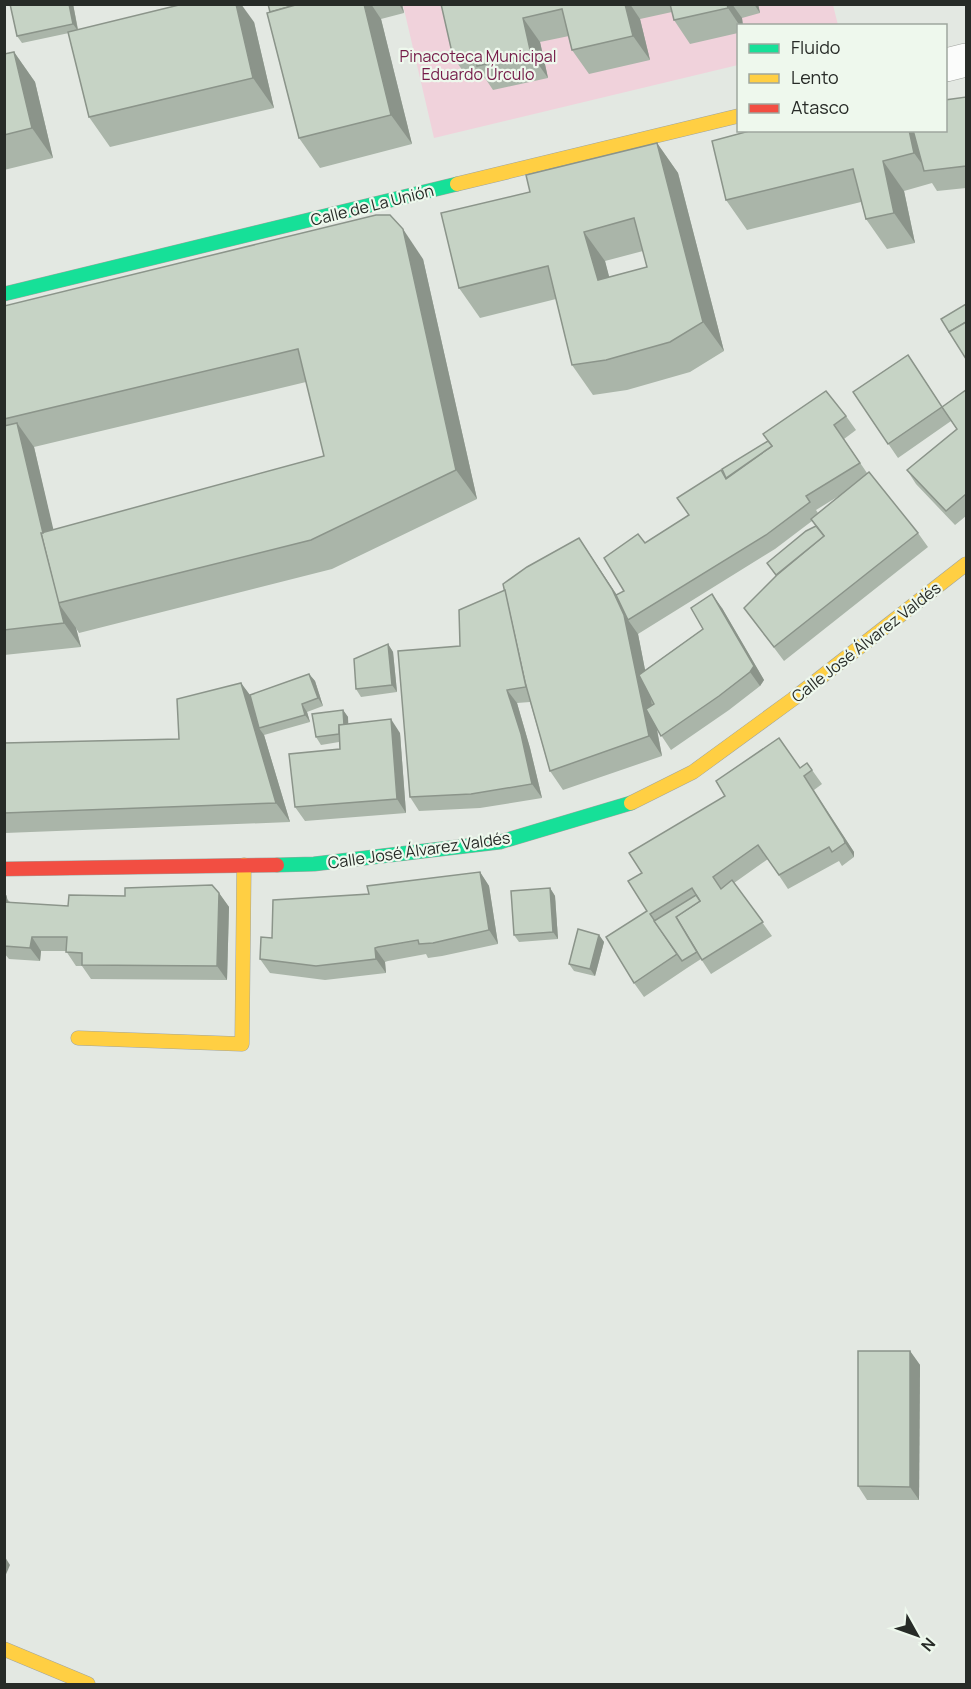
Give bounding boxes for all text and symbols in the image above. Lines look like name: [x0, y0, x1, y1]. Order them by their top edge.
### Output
legend: [737, 24, 947, 132]
text: Fluido: [791, 35, 840, 59]
park label: Pinacoteca Municipal Eduardo Úrculo: [400, 45, 556, 85]
text: Lento: [791, 65, 839, 89]
text: Atasco: [791, 95, 849, 119]
street label: Calle de La Unión: [308, 179, 436, 231]
street label: Calle José Álvarez Valdés: [787, 577, 945, 707]
street label: Calle José Álvarez Valdés: [326, 826, 512, 874]
north arrow: [887, 1605, 947, 1665]
text: N: [916, 1633, 941, 1656]

